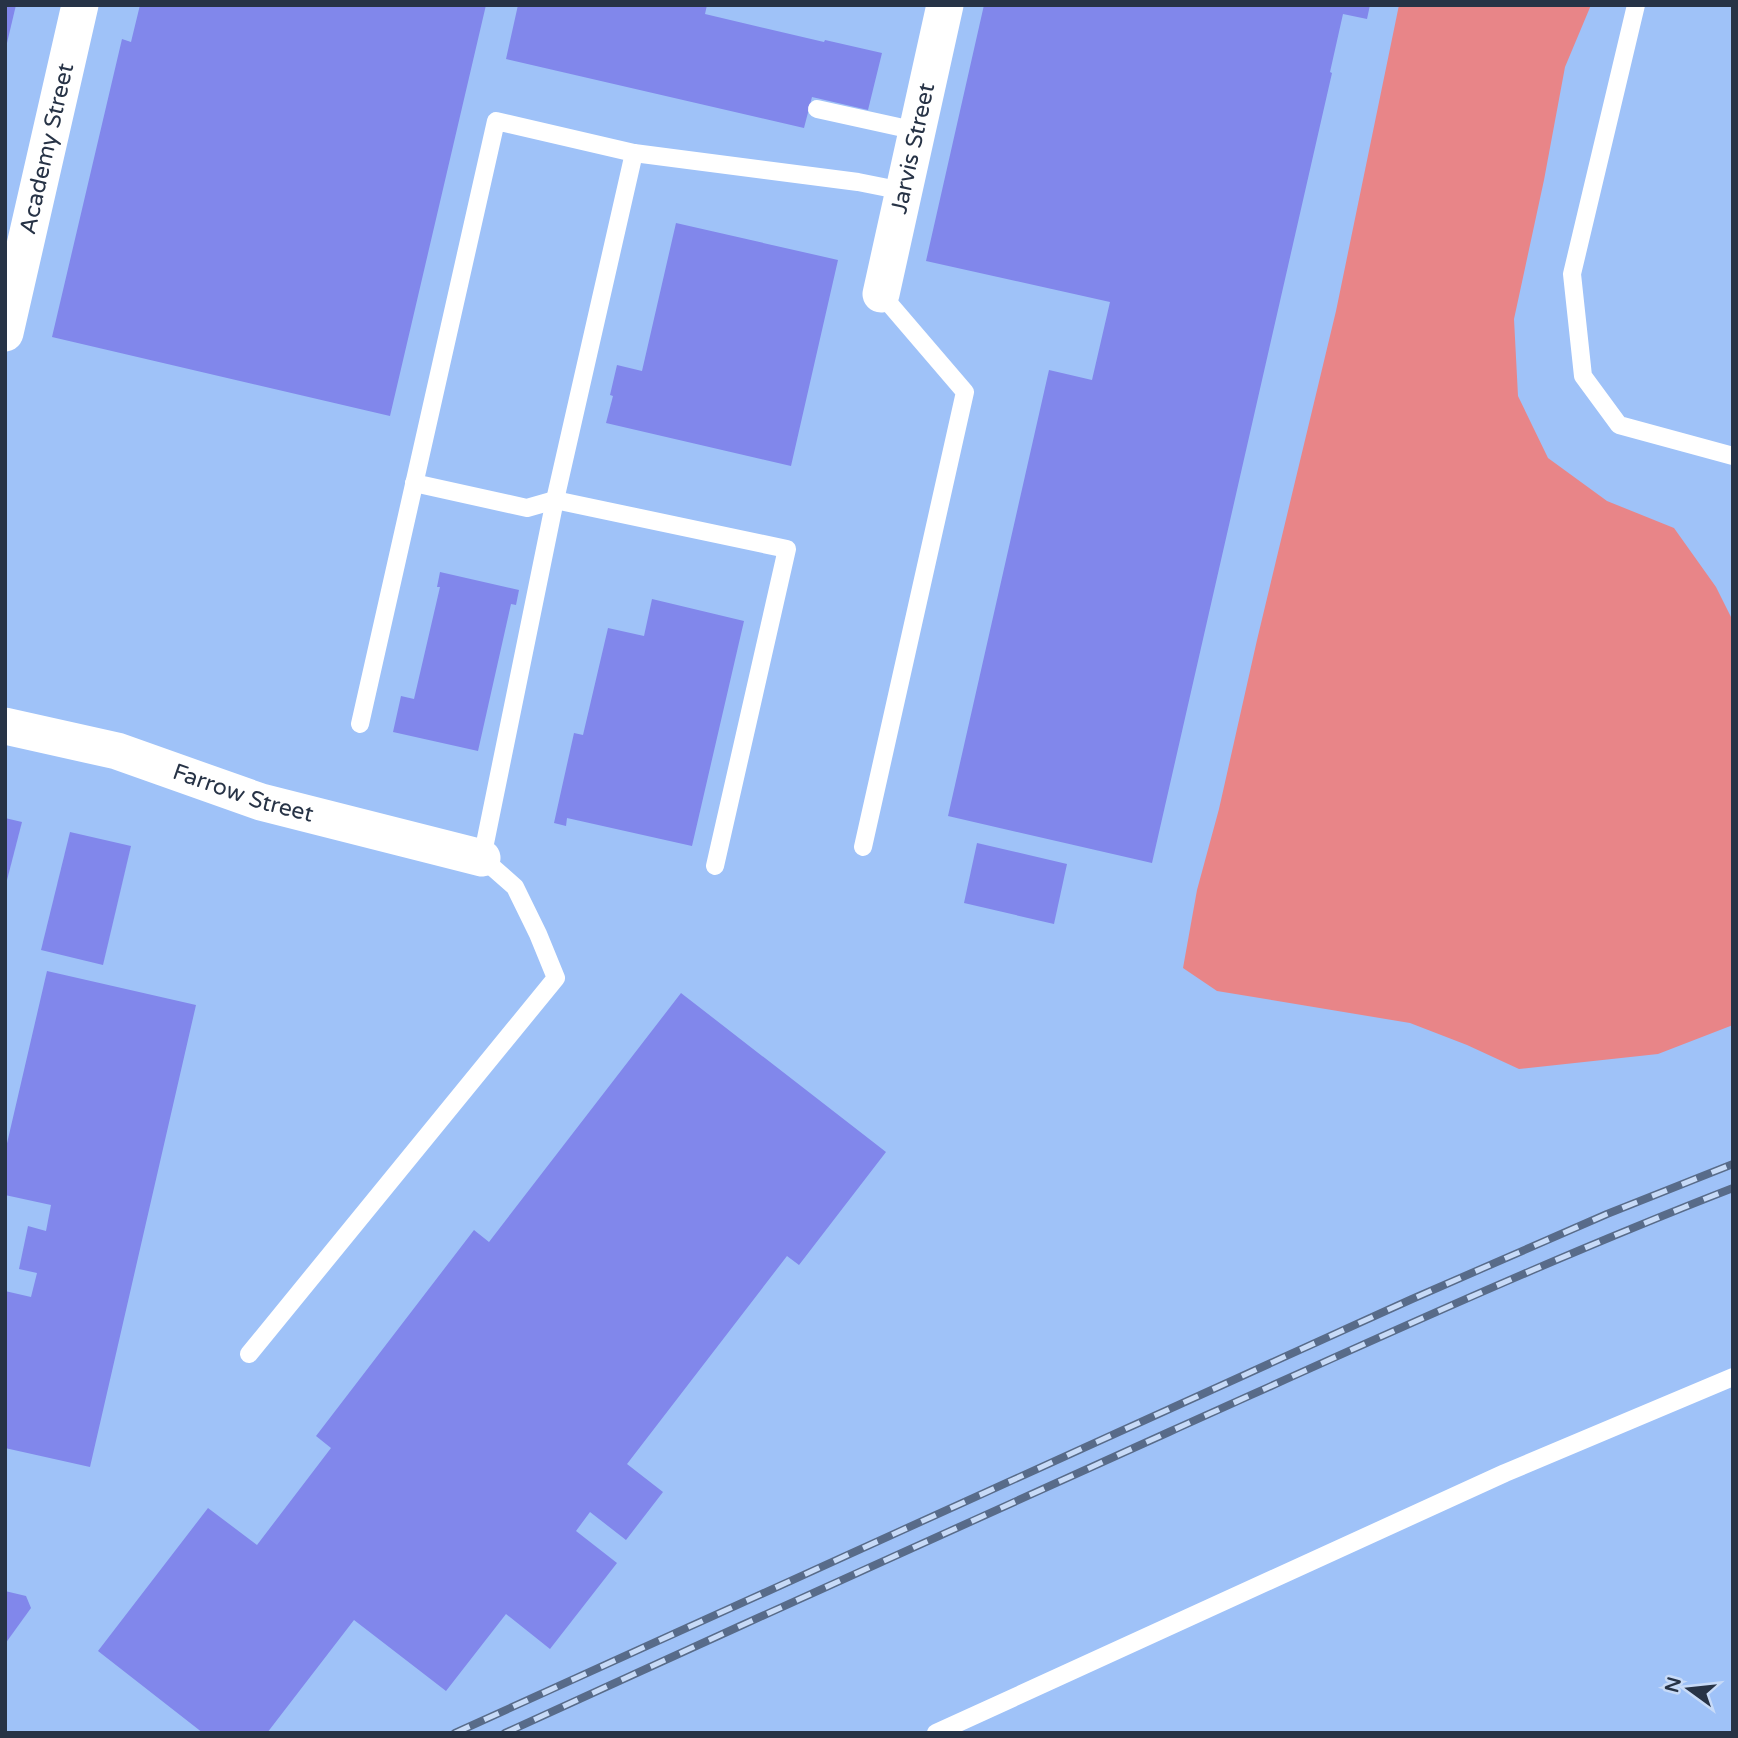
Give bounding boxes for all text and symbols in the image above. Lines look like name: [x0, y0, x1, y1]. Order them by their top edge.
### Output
street label: Academy Street: [14, 60, 80, 237]
street label: Jarvis Street: [885, 80, 941, 217]
street label: Farrow Street: [169, 758, 317, 829]
north arrow: [1654, 1654, 1724, 1724]
text: N: [1661, 1675, 1686, 1695]

